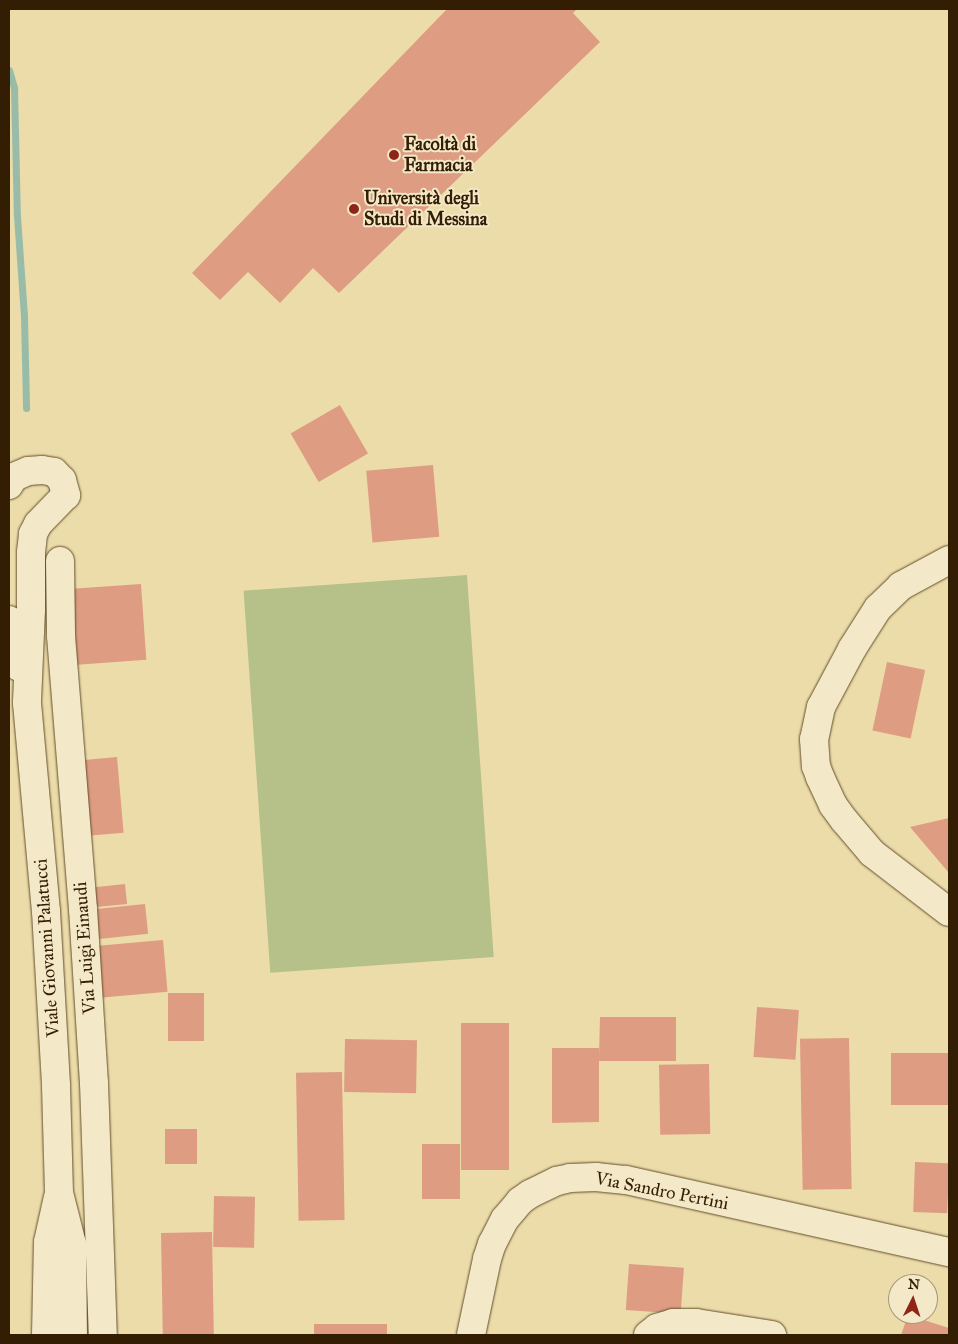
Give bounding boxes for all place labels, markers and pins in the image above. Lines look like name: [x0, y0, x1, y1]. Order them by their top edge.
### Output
place label: Facoltà di Farmacia: [404, 134, 476, 176]
marker: Facoltà di Farmacia: [388, 149, 400, 161]
place label: Università degli Studi di Messina: [364, 188, 487, 230]
marker: Università degli Studi di Messina: [348, 203, 360, 215]

